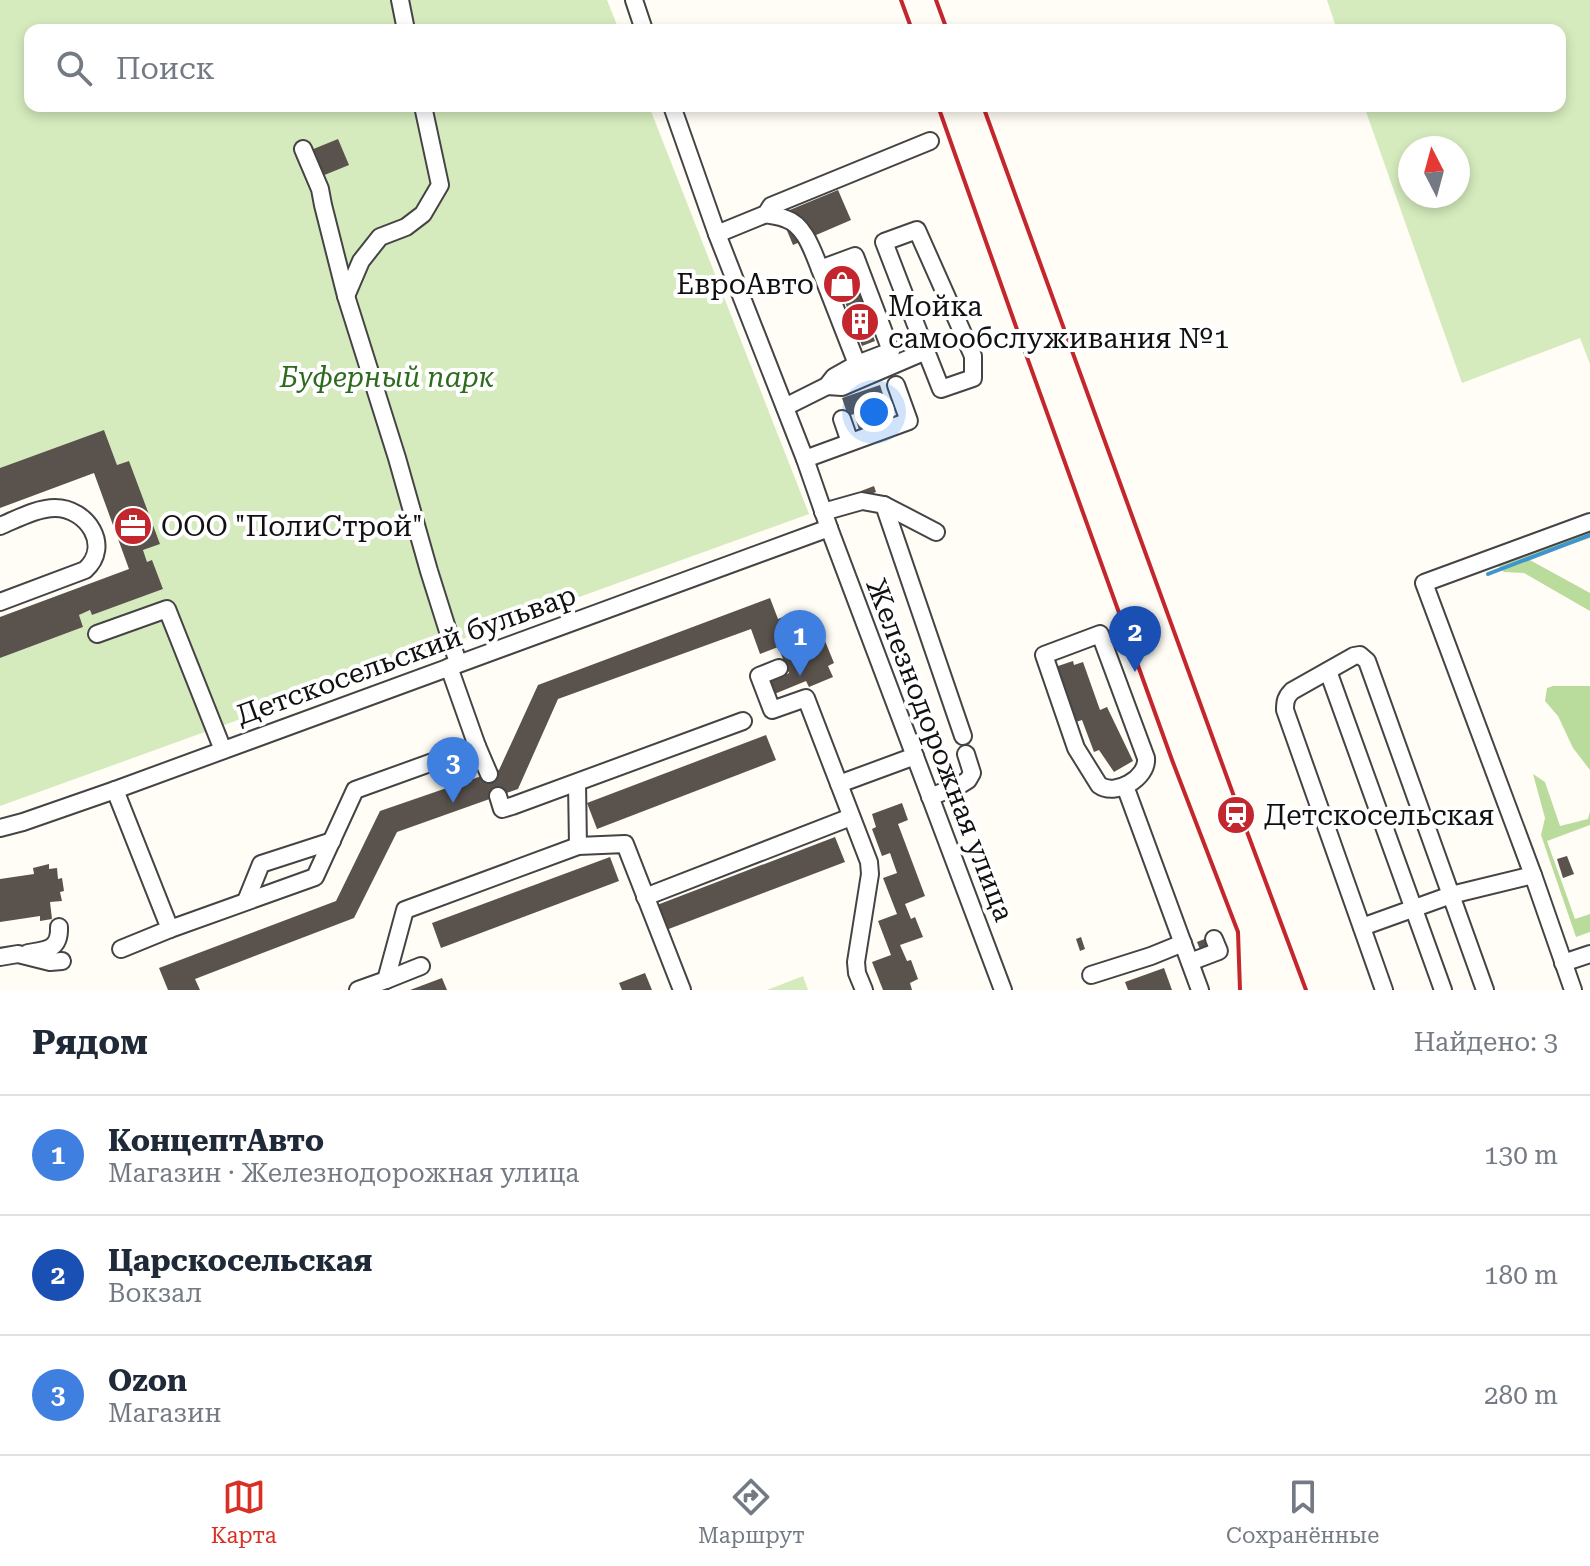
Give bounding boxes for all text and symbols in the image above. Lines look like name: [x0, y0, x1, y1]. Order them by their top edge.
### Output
search box: [24, 24, 1566, 112]
icon: search: [52, 46, 96, 90]
text: Поиск: [116, 51, 215, 86]
north arrow: [1398, 136, 1470, 208]
shop icon: ЕвроАвто: [821, 263, 863, 305]
place label: ЕвроАвто: [676, 268, 814, 301]
place label: Мойка самообслуживания №1: [888, 290, 1229, 355]
building icon: Мойка самообслуживания №1: [839, 301, 881, 343]
park label: Буферный парк: [279, 361, 495, 394]
your location: [854, 392, 894, 432]
office icon: ООО "ПолиСтрой": [112, 505, 154, 547]
place label: ООО "ПолиСтрой": [161, 510, 423, 543]
street label: Железнодорожная улица: [859, 574, 1021, 926]
street label: Детскосельский бульвар: [232, 578, 580, 732]
pin: 2: [1109, 606, 1161, 672]
pin: 1: [774, 610, 826, 676]
pin: 3: [427, 737, 479, 803]
station icon: Детскосельская: [1215, 794, 1257, 836]
place label: Детскосельская: [1264, 799, 1495, 832]
text: Рядом: [32, 1022, 148, 1062]
text: Найдено: 3: [1414, 1027, 1558, 1057]
text: КонцептАвто: [108, 1123, 324, 1158]
text: 1: [51, 1140, 65, 1170]
text: 130 m: [1484, 1140, 1558, 1170]
text: Магазин · Железнодорожная улица: [108, 1158, 579, 1188]
text: Царскосельская: [108, 1243, 372, 1278]
text: 2: [51, 1260, 65, 1290]
text: 180 m: [1484, 1260, 1558, 1290]
text: Вокзал: [108, 1278, 202, 1308]
text: Ozon: [108, 1363, 187, 1398]
text: 3: [51, 1380, 65, 1410]
text: 280 m: [1484, 1380, 1558, 1410]
text: Магазин: [108, 1398, 221, 1428]
tab: Карта: [211, 1475, 277, 1548]
tab: Маршрут: [698, 1475, 805, 1548]
tab: Сохранённые: [1226, 1475, 1379, 1548]

